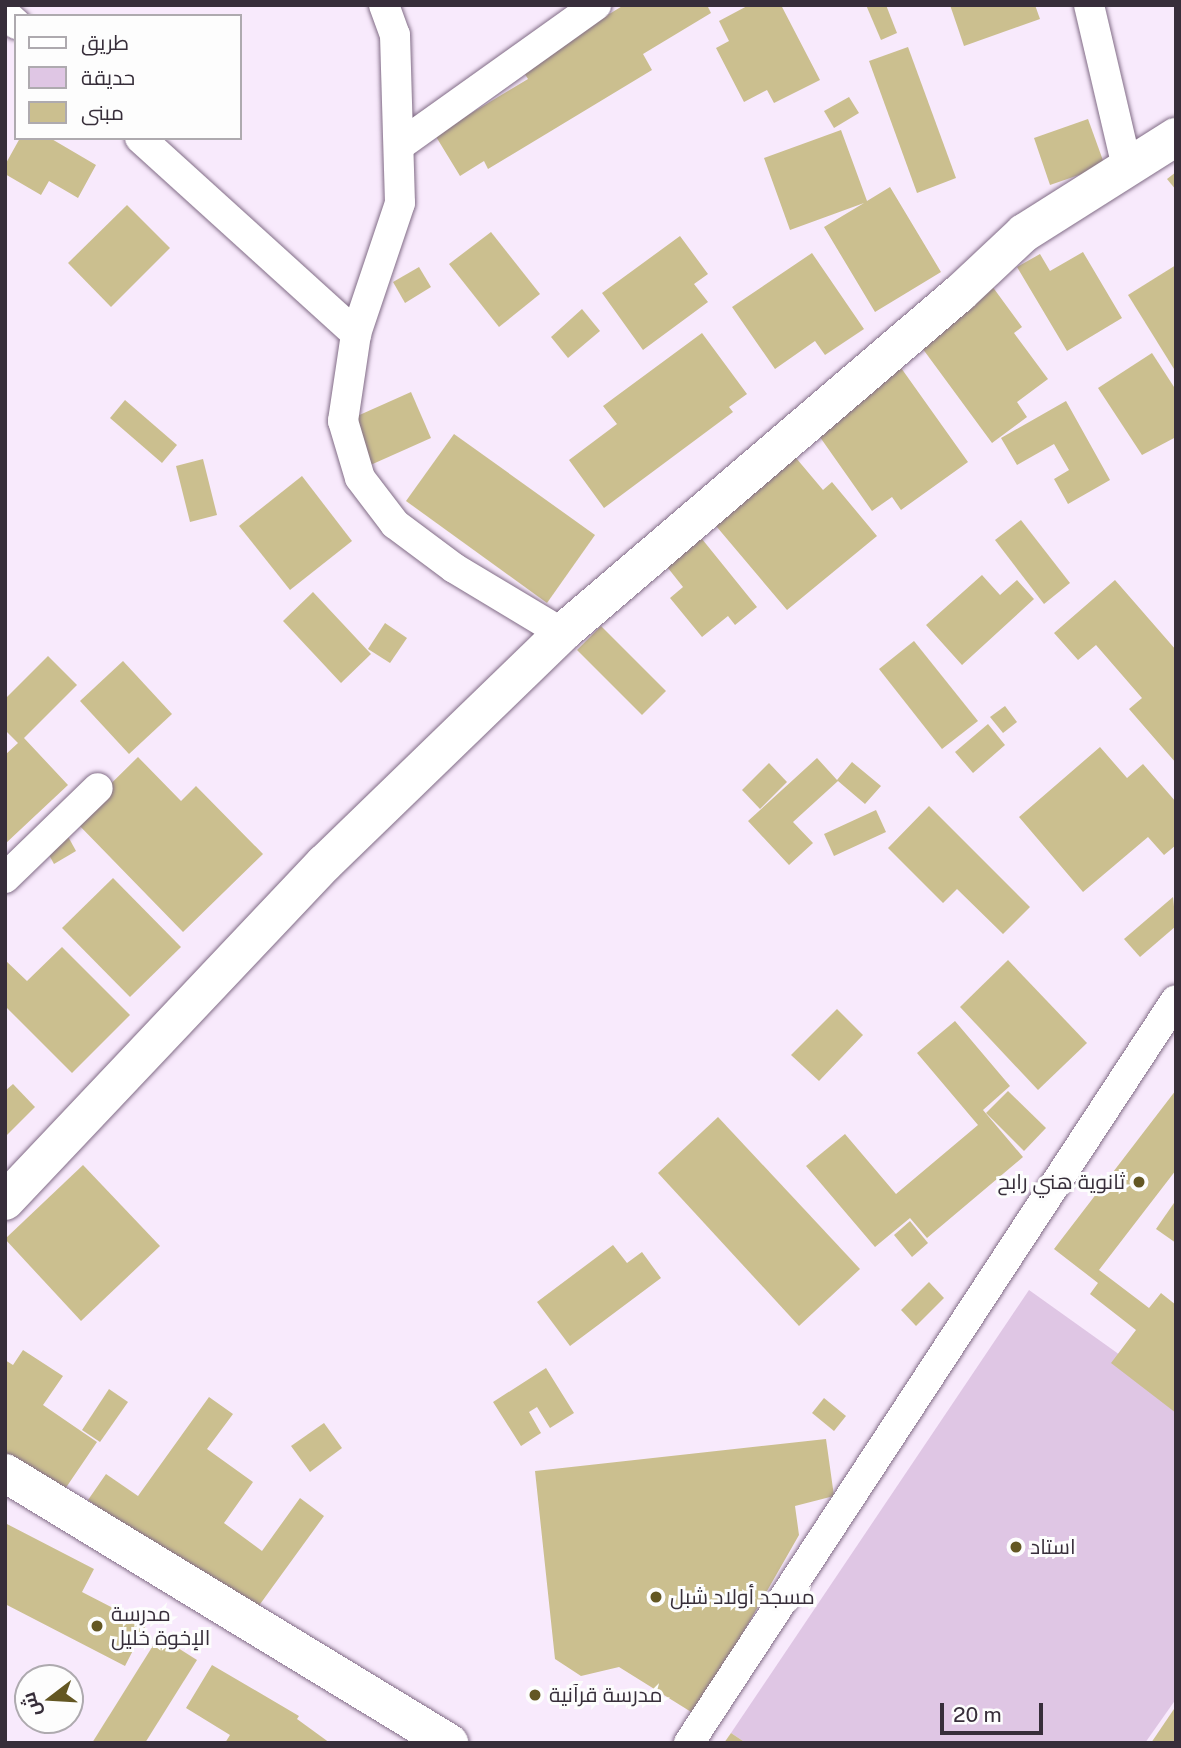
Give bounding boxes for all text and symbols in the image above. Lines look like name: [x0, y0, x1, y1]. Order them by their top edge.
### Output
legend: [14, 14, 242, 140]
text: طريق: [81, 30, 129, 55]
text: حديقة: [81, 65, 135, 90]
text: مبنى: [81, 100, 124, 125]
place label: ثانوية هني رابح: [997, 1169, 1125, 1195]
marker: ثانوية هني رابح: [1131, 1174, 1147, 1190]
place label: استاد: [1030, 1534, 1076, 1560]
marker: استاد: [1008, 1539, 1024, 1555]
place label: مسجد أولاد شبل: [670, 1584, 815, 1610]
marker: مسجد أولاد شبل: [648, 1589, 664, 1605]
place label: مدرسة الإخوة خليل: [111, 1601, 210, 1651]
marker: مدرسة الإخوة خليل: [89, 1618, 105, 1634]
north arrow: [14, 1664, 84, 1734]
place label: مدرسة قرآنية: [549, 1682, 662, 1708]
marker: مدرسة قرآنية: [527, 1687, 543, 1703]
scale bar: [943, 1688, 1046, 1732]
text: ش: [17, 1690, 45, 1719]
text: 20 m: [953, 1702, 1002, 1727]

